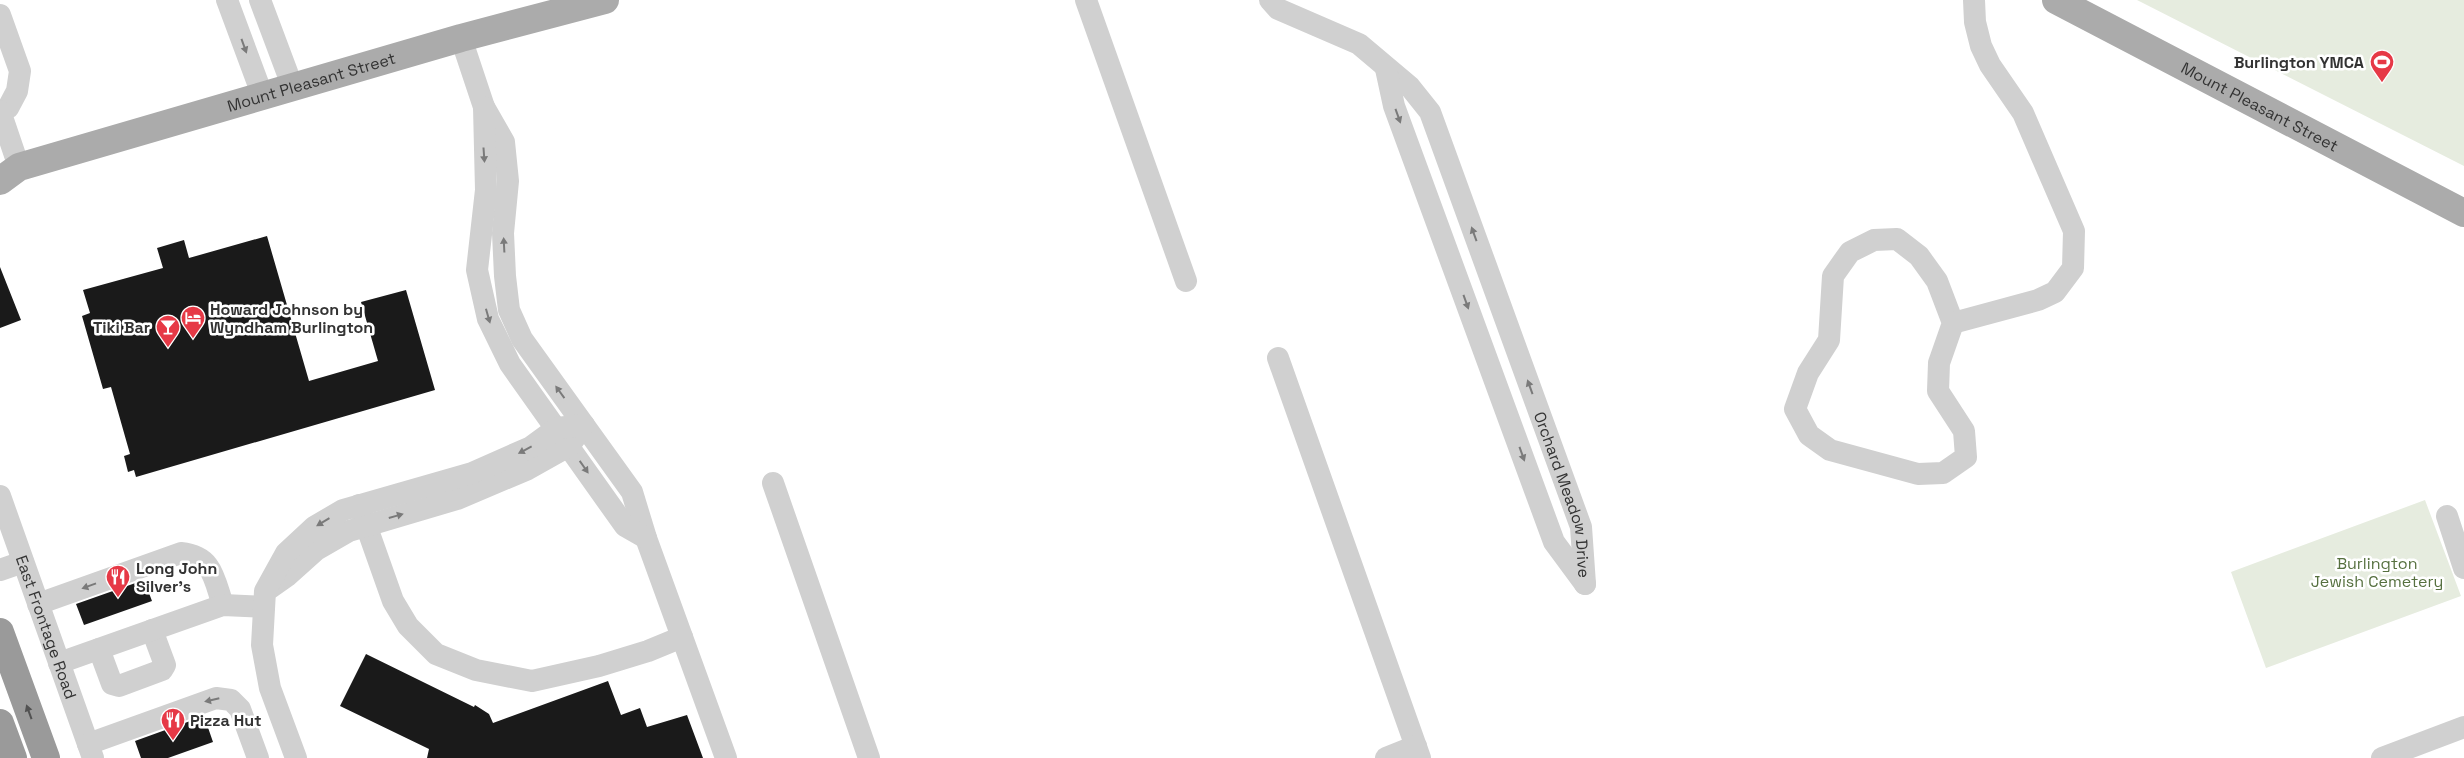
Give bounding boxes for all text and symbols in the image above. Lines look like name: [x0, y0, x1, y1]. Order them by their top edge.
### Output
one-way arrow: [241, 38, 248, 53]
street label: Mount Pleasant Street: [225, 48, 398, 117]
sports icon: Burlington YMCA: [2369, 49, 2395, 83]
place label: Burlington YMCA: [2234, 52, 2364, 73]
street label: Mount Pleasant Street: [2177, 57, 2342, 157]
one-way arrow: [1394, 109, 1402, 124]
one-way arrow: [481, 148, 489, 164]
one-way arrow: [1470, 226, 1478, 241]
one-way arrow: [499, 236, 507, 252]
one-way arrow: [1463, 294, 1470, 309]
place label: Howard Johnson by Wyndham Burlington: [210, 299, 373, 338]
hotel icon: Howard Johnson by Wyndham Burlington: [180, 305, 206, 339]
one-way arrow: [484, 309, 492, 324]
bar icon: Tiki Bar: [155, 314, 181, 348]
place label: Tiki Bar: [93, 317, 150, 338]
one-way arrow: [1526, 379, 1534, 394]
one-way arrow: [555, 385, 565, 399]
street label: Orchard Meadow Drive: [1529, 409, 1595, 578]
one-way arrow: [518, 446, 532, 454]
one-way arrow: [1518, 447, 1526, 462]
one-way arrow: [579, 460, 589, 474]
one-way arrow: [389, 512, 404, 520]
one-way arrow: [317, 517, 330, 526]
street label: East Frontage Road: [11, 552, 81, 702]
park label: Burlington Jewish Cemetery: [2311, 553, 2443, 592]
place label: Long John Silver's: [136, 558, 217, 597]
restaurant icon: Long John Silver's: [105, 564, 131, 598]
one-way arrow: [81, 582, 96, 590]
one-way arrow: [204, 697, 220, 705]
one-way arrow: [25, 704, 33, 719]
restaurant icon: Pizza Hut: [160, 707, 186, 741]
place label: Pizza Hut: [190, 710, 261, 731]

